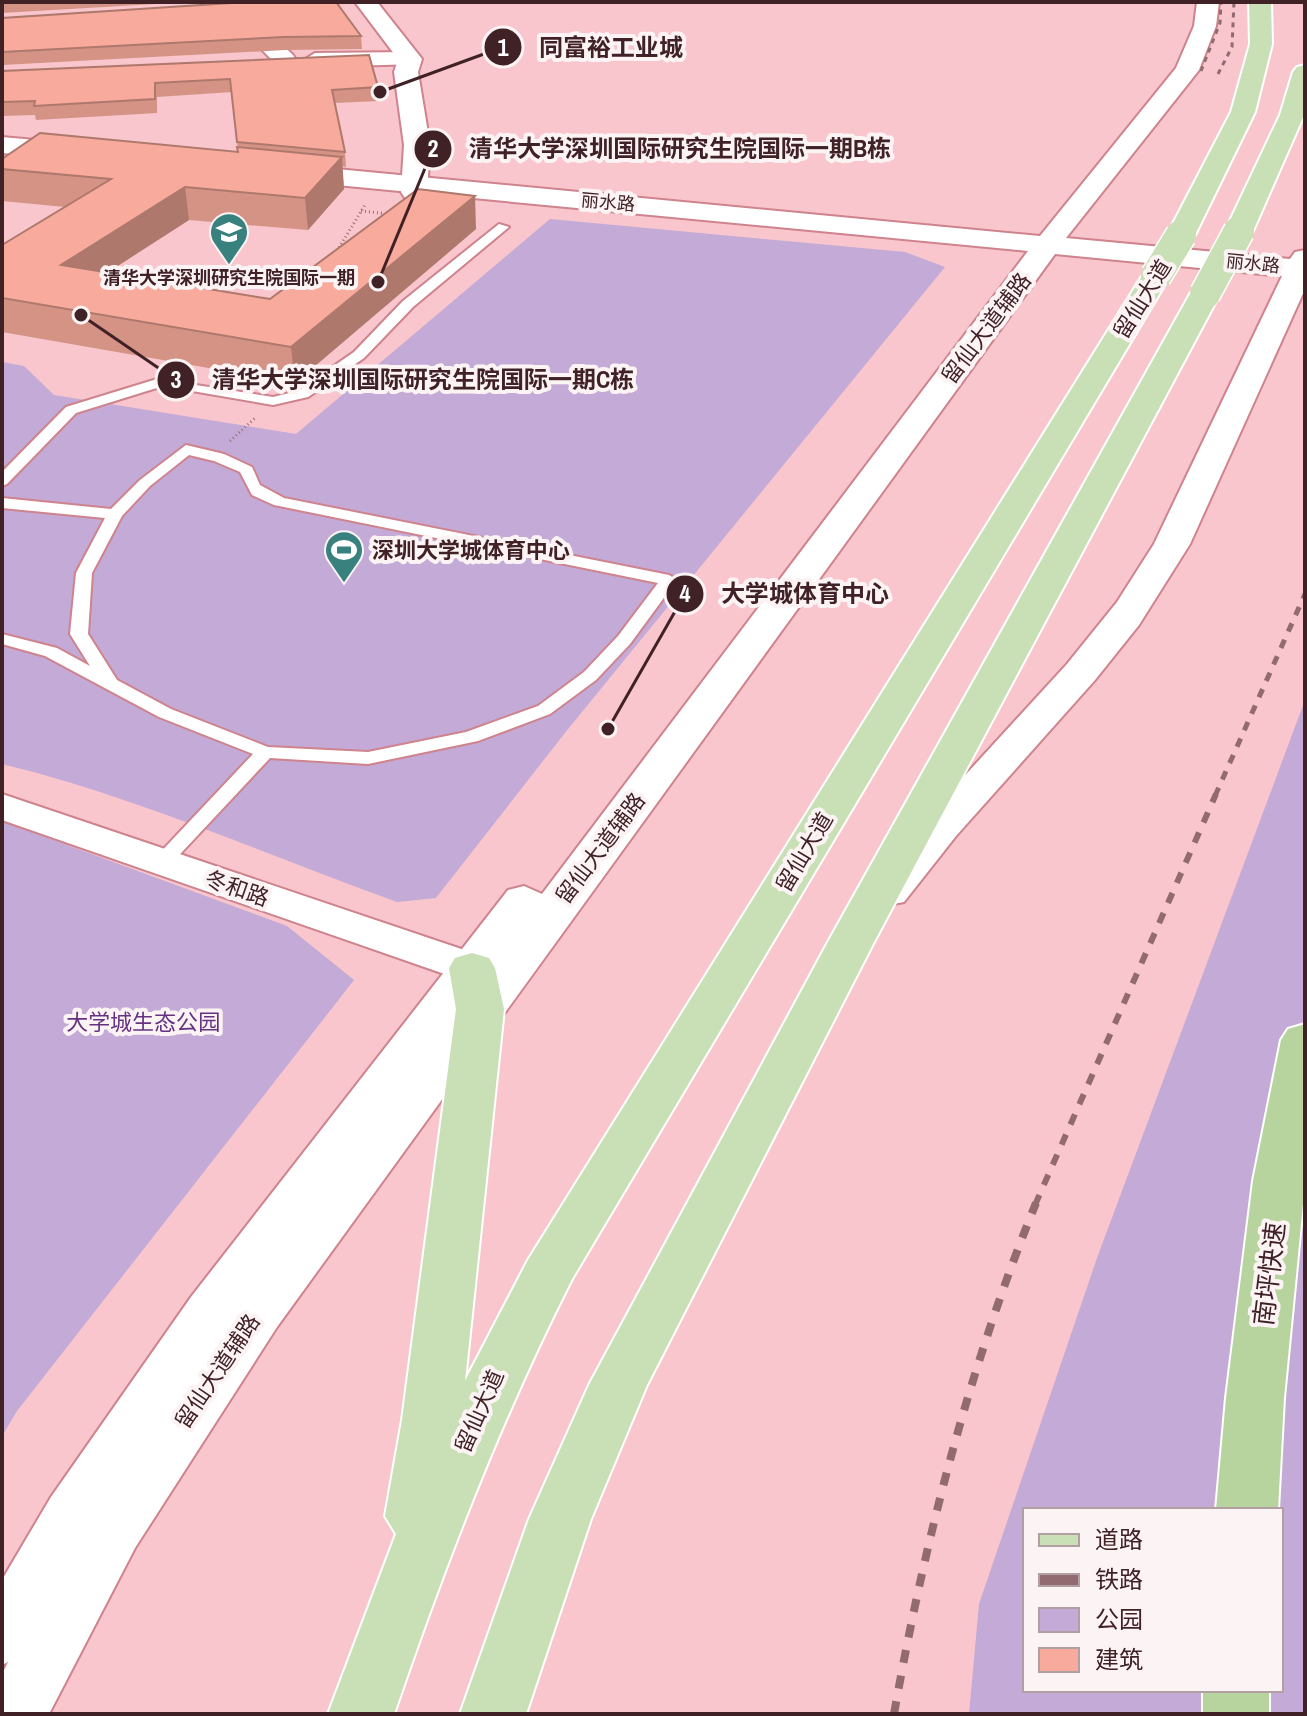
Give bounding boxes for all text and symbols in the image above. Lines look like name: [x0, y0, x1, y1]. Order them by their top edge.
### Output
callout: 同富裕工业城: [483, 23, 699, 71]
text: 1: [498, 31, 509, 63]
text: 同富裕工业城: [539, 31, 683, 63]
callout: 清华大学深圳国际研究生院国际一期B栋: [413, 125, 907, 173]
text: 2: [428, 132, 439, 164]
text: 清华大学深圳国际研究生院国际一期B栋: [469, 132, 891, 164]
street label: 丽水路: [580, 187, 636, 217]
school or university icon: 清华大学深圳研究生院国际一期: [208, 211, 250, 266]
street label: 丽水路: [1225, 248, 1281, 278]
street label: 留仙大道: [1106, 254, 1178, 344]
place label: 清华大学深圳研究生院国际一期: [103, 265, 355, 290]
street label: 留仙大道辅路: [934, 266, 1038, 390]
callout: 清华大学深圳国际研究生院国际一期C栋: [156, 356, 650, 404]
text: 3: [171, 363, 182, 395]
text: 清华大学深圳国际研究生院国际一期C栋: [212, 363, 634, 395]
sports icon: 深圳大学城体育中心: [323, 529, 365, 584]
place label: 深圳大学城体育中心: [372, 535, 570, 565]
callout: 大学城体育中心: [665, 570, 905, 618]
text: 4: [680, 577, 691, 609]
text: 大学城体育中心: [721, 577, 889, 609]
street label: 留仙大道辅路: [548, 786, 652, 910]
street label: 留仙大道: [768, 807, 840, 897]
street label: 冬和路: [201, 863, 273, 913]
park label: 大学城生态公园: [66, 1007, 220, 1037]
street label: 南坪快速: [1245, 1220, 1293, 1328]
street label: 留仙大道辅路: [168, 1308, 266, 1434]
street label: 留仙大道: [447, 1365, 511, 1457]
legend: [1023, 1508, 1283, 1692]
text: 道路: [1095, 1523, 1143, 1555]
text: 铁路: [1095, 1563, 1143, 1595]
text: 公园: [1095, 1603, 1143, 1635]
text: 建筑: [1095, 1643, 1143, 1675]

